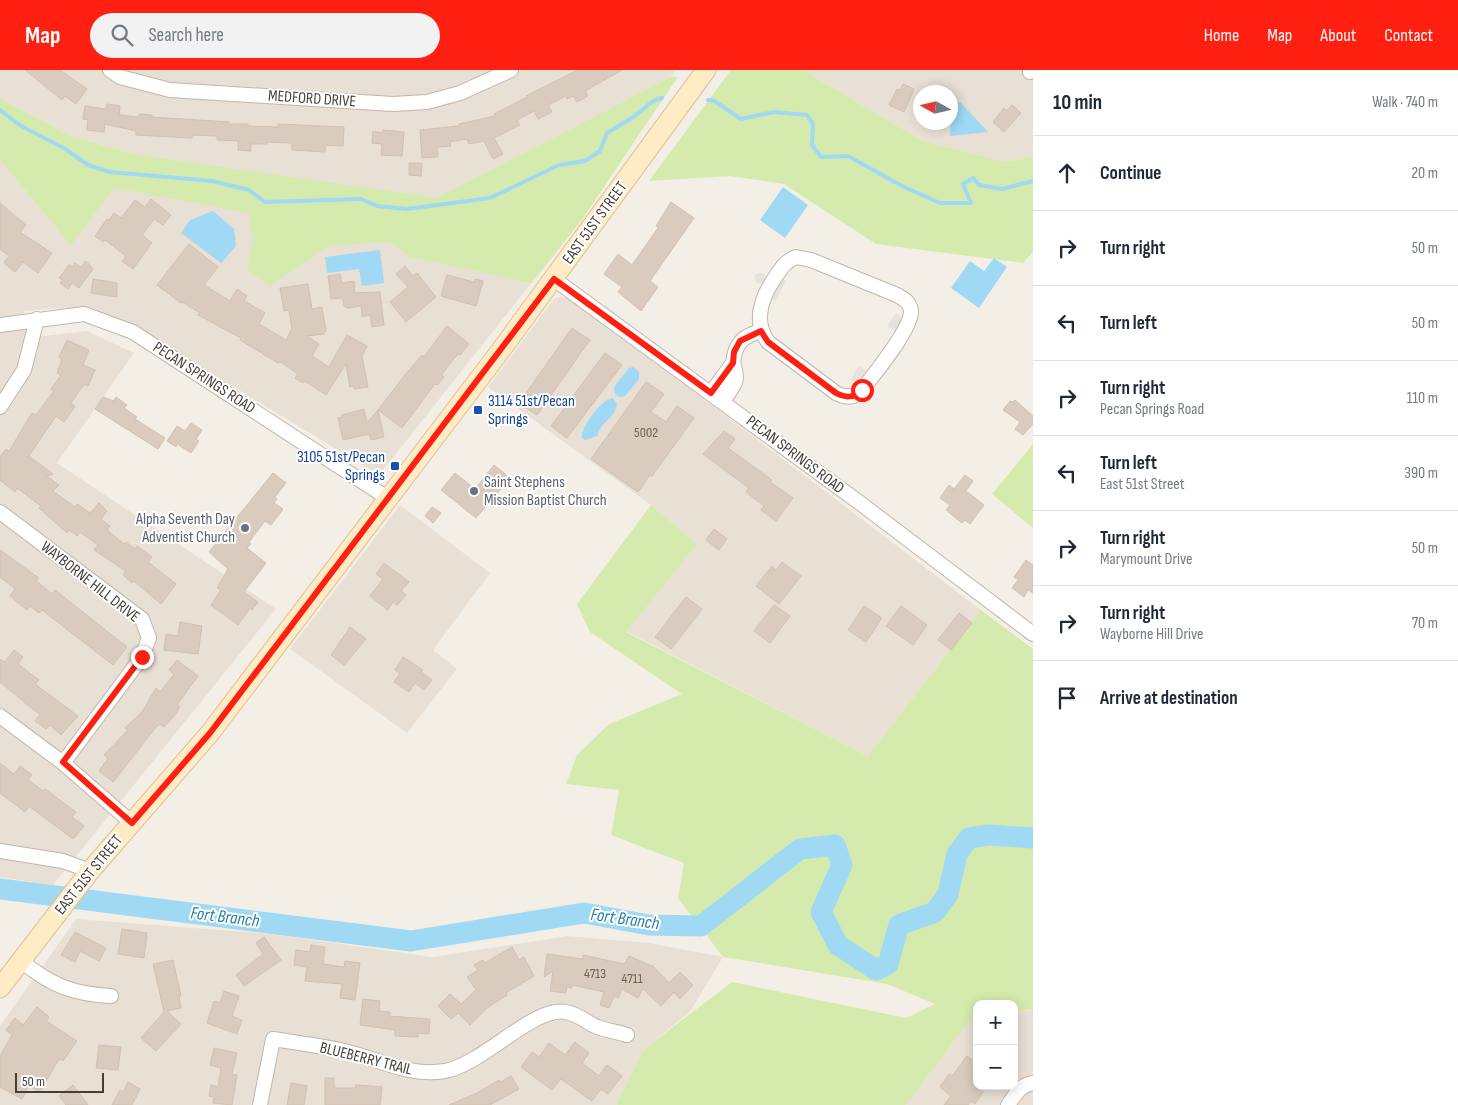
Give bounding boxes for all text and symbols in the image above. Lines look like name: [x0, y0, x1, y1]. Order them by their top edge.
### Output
search box: [90, 13, 440, 58]
text: Map: [25, 21, 60, 50]
icon: search: [108, 21, 136, 49]
text: Search here: [148, 24, 224, 47]
text: Home: [1204, 25, 1239, 46]
text: Map: [1267, 25, 1292, 46]
text: About: [1320, 25, 1356, 46]
text: Contact: [1384, 25, 1433, 46]
north arrow: [913, 85, 958, 130]
street label: MEDFORD DRIVE: [267, 86, 357, 112]
text: 10 min: [1053, 90, 1102, 115]
text: Walk · 740 m: [1372, 93, 1438, 112]
icon: ahead: [1053, 159, 1081, 187]
text: Continue: [1100, 162, 1161, 185]
text: 20 m: [1411, 164, 1438, 183]
street label: EAST 51ST STREET: [559, 178, 632, 268]
icon: right: [1053, 234, 1081, 262]
text: Turn right: [1100, 237, 1165, 260]
text: 50 m: [1412, 239, 1438, 258]
icon: left: [1053, 309, 1081, 337]
text: Turn left: [1100, 312, 1157, 335]
text: 50 m: [1412, 314, 1438, 333]
street label: PECAN SPRINGS ROAD: [149, 338, 259, 418]
text: Turn right: [1100, 377, 1165, 400]
route start: [851, 379, 874, 402]
icon: right: [1053, 384, 1081, 412]
text: 110 m: [1407, 389, 1438, 408]
place label: 3114 51st/Pecan Springs: [488, 392, 575, 429]
text: Pecan Springs Road: [1100, 400, 1204, 419]
marker: 3114 51st/Pecan Springs: [472, 404, 484, 416]
street label: PECAN SPRINGS ROAD: [742, 412, 848, 498]
house number: 5002: [634, 424, 658, 441]
place label: 3105 51st/Pecan Springs: [297, 448, 385, 485]
text: Turn left: [1100, 452, 1157, 475]
icon: left: [1053, 459, 1081, 487]
marker: 3105 51st/Pecan Springs: [389, 460, 401, 472]
text: 390 m: [1404, 464, 1438, 483]
place label: Saint Stephens Mission Baptist Church: [484, 473, 607, 510]
text: East 51st Street: [1100, 475, 1185, 494]
marker: Saint Stephens Mission Baptist Church: [468, 485, 480, 497]
place label: Alpha Seventh Day Adventist Church: [135, 510, 235, 547]
marker: Alpha Seventh Day Adventist Church: [239, 522, 251, 534]
text: Turn right: [1100, 527, 1165, 550]
icon: right: [1053, 534, 1081, 562]
street label: WAYBORNE HILL DRIVE: [37, 537, 143, 627]
text: 50 m: [1412, 539, 1438, 558]
text: Marymount Drive: [1100, 550, 1192, 569]
text: Turn right: [1100, 602, 1165, 625]
icon: right: [1053, 609, 1081, 637]
text: 70 m: [1412, 614, 1438, 633]
text: Wayborne Hill Drive: [1100, 625, 1203, 644]
route end: [131, 646, 154, 669]
icon: arrive: [1053, 684, 1081, 712]
text: Arrive at destination: [1100, 687, 1238, 710]
street label: EAST 51ST STREET: [51, 831, 127, 919]
water label: Fort Branch: [189, 902, 261, 932]
water label: Fort Branch: [589, 904, 661, 934]
house number: 4713: [584, 965, 606, 982]
house number: 4711: [621, 970, 643, 987]
map controls: [973, 1000, 1018, 1090]
button: +: [973, 1000, 1018, 1045]
street label: BLUEBERRY TRAIL: [318, 1038, 414, 1080]
button: −: [973, 1045, 1018, 1090]
scale bar: [15, 1070, 104, 1093]
text: 50 m: [22, 1073, 45, 1090]

